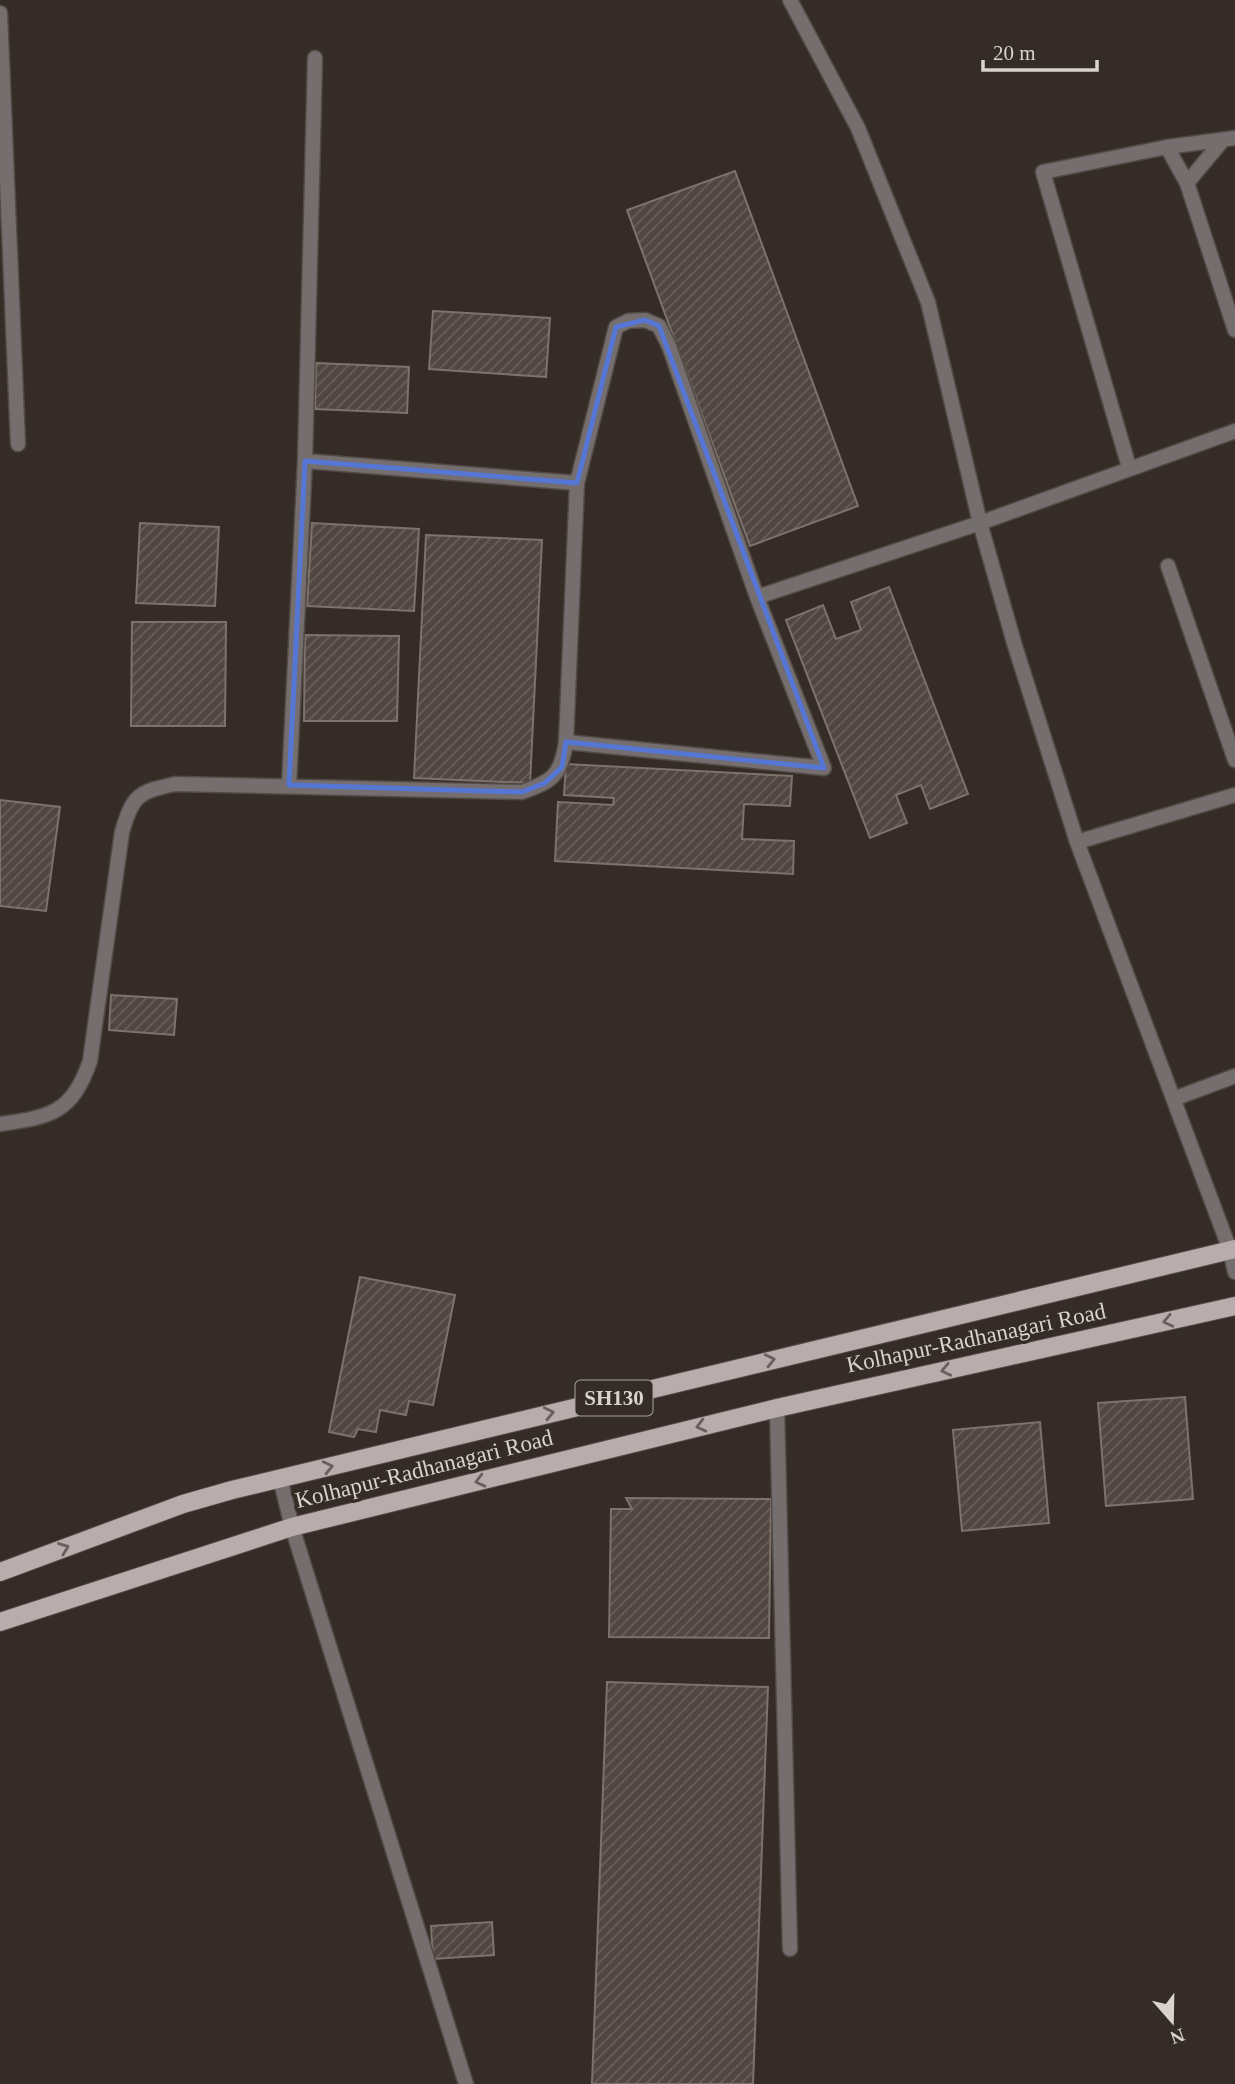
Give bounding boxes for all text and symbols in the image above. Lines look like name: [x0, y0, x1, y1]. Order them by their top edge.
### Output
scale bar: [983, 28, 1097, 72]
text: 20 m: [993, 41, 1036, 65]
street label: Kolhapur-Radhanagari Road: [844, 1298, 1108, 1378]
one-way arrow: [1162, 1313, 1174, 1327]
one-way arrow: [764, 1354, 776, 1368]
one-way arrow: [940, 1362, 952, 1376]
road number: SH130: [576, 1380, 652, 1416]
one-way arrow: [543, 1407, 555, 1422]
one-way arrow: [695, 1418, 707, 1432]
street label: Kolhapur-Radhanagari Road: [293, 1425, 556, 1513]
one-way arrow: [321, 1460, 333, 1475]
one-way arrow: [474, 1473, 486, 1487]
one-way arrow: [57, 1543, 69, 1557]
north arrow: [1137, 1986, 1207, 2056]
text: N: [1167, 2024, 1188, 2049]

